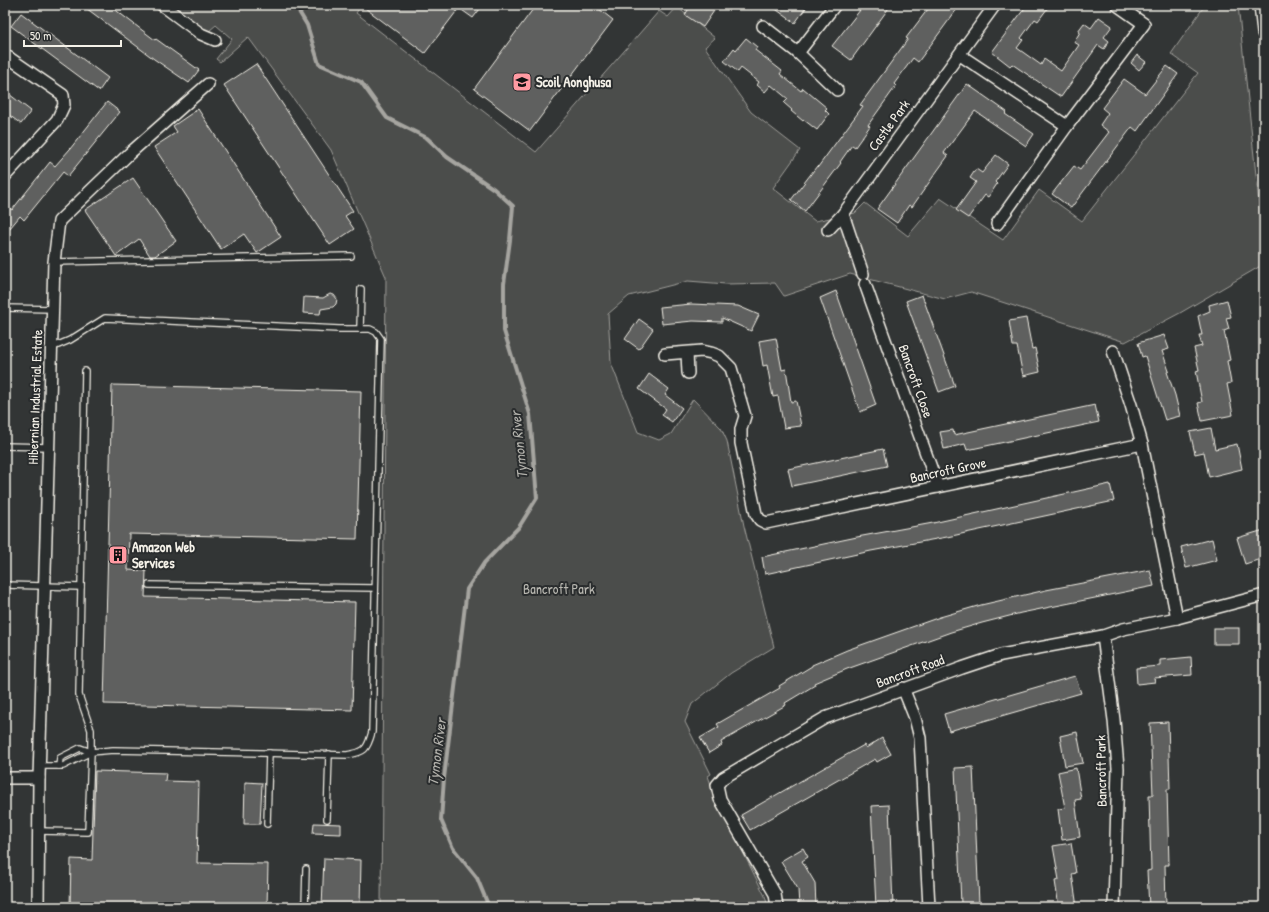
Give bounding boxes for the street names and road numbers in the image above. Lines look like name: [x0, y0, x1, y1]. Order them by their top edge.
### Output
street label: Castle Park: [863, 95, 914, 154]
street label: Hibernian Industrial Estate: [23, 329, 46, 465]
street label: Bancroft Close: [894, 342, 939, 420]
street label: Bancroft Grove: [908, 452, 988, 487]
street label: Bancroft Road: [873, 649, 947, 692]
street label: Bancroft Park: [1090, 735, 1111, 807]

